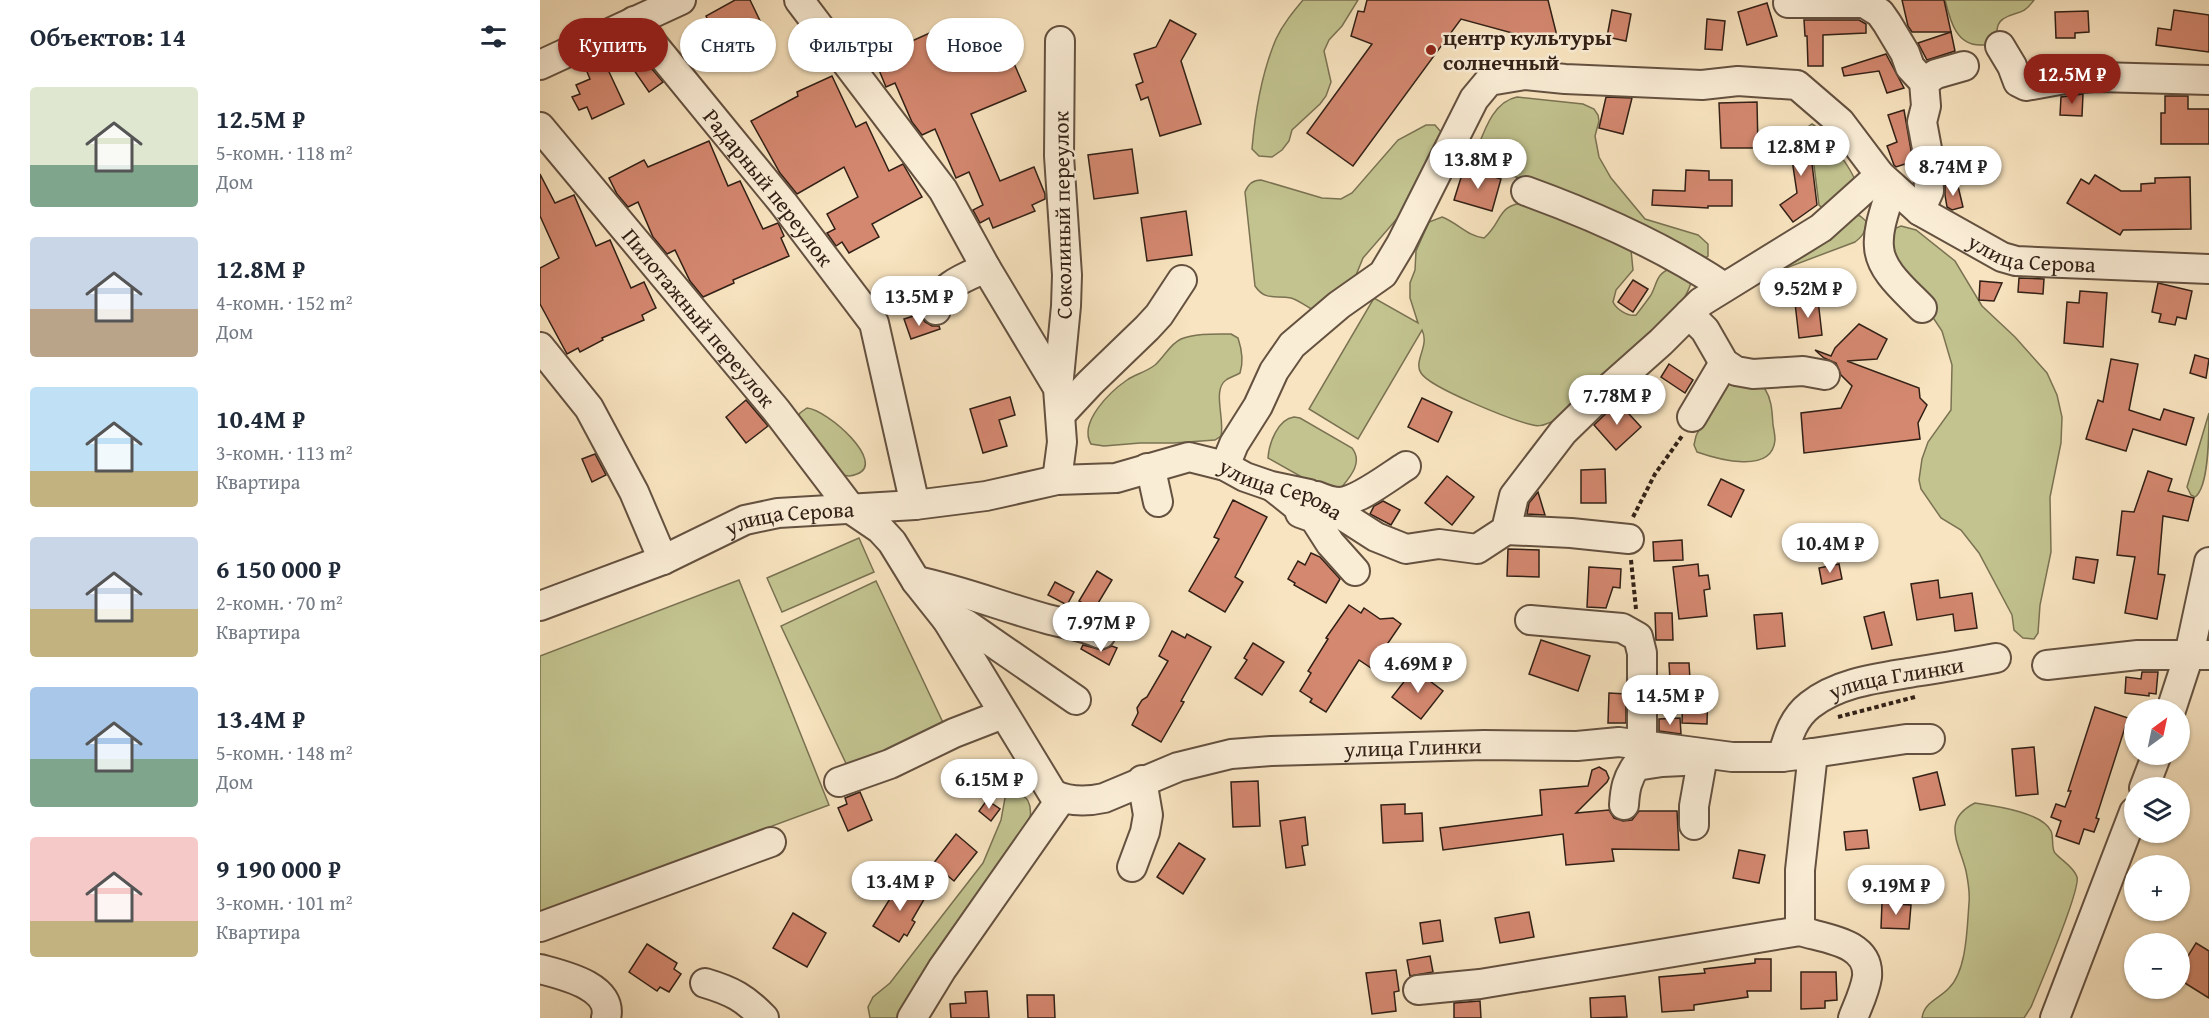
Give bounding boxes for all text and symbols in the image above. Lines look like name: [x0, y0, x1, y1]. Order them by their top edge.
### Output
text: Объектов: 14: [30, 17, 186, 56]
chip: Купить: [558, 18, 668, 72]
chip: Снять: [680, 18, 776, 72]
chip: Фильтры: [788, 18, 914, 72]
chip: Новое: [926, 18, 1024, 72]
icon: filters: [477, 20, 510, 53]
place label: центр культуры солнечный: [1443, 21, 1612, 78]
marker: центр культуры солнечный: [1424, 43, 1438, 57]
pin: 12.5M ₽: [2017, 54, 2127, 105]
text: 12.5M ₽: [2038, 59, 2106, 88]
text: 12.5M ₽: [216, 99, 305, 138]
street label: Радарный переулок: [696, 101, 842, 273]
street label: Соколиный переулок: [1044, 110, 1080, 319]
icon: home: [78, 111, 150, 183]
pin: 12.8M ₽: [1746, 126, 1856, 177]
text: 12.8M ₽: [1767, 131, 1835, 160]
text: 5-комн. · 118 m²: [216, 138, 352, 167]
pin: 13.8M ₽: [1423, 139, 1533, 190]
text: 13.8M ₽: [1444, 144, 1512, 173]
pin: 8.74M ₽: [1898, 146, 2008, 197]
text: 8.74M ₽: [1919, 151, 1987, 180]
text: Дом: [216, 167, 253, 196]
street label: Пилотажный переулок: [614, 221, 783, 414]
street label: улица Серова: [1961, 225, 2097, 280]
text: 12.8M ₽: [216, 249, 305, 288]
icon: home: [78, 261, 150, 333]
pin: 9.52M ₽: [1753, 268, 1863, 319]
text: 9.52M ₽: [1774, 273, 1842, 302]
pin: 13.5M ₽: [864, 276, 974, 327]
text: 13.5M ₽: [885, 281, 953, 310]
text: 4-комн. · 152 m²: [216, 288, 352, 317]
text: Дом: [216, 317, 253, 346]
pin: 7.78M ₽: [1562, 375, 1672, 426]
text: 7.78M ₽: [1583, 380, 1651, 409]
text: 10.4M ₽: [216, 399, 305, 438]
icon: home: [78, 411, 150, 483]
text: 3-комн. · 113 m²: [216, 438, 352, 467]
street label: улица Серова: [1213, 449, 1349, 528]
text: Квартира: [216, 467, 300, 496]
street label: улица Серова: [718, 493, 855, 544]
pin: 10.4M ₽: [1775, 523, 1885, 574]
text: 10.4M ₽: [1796, 528, 1864, 557]
text: 6 150 000 ₽: [216, 549, 341, 588]
icon: home: [78, 561, 150, 633]
text: 2-комн. · 70 m²: [216, 588, 343, 617]
pin: 7.97M ₽: [1046, 602, 1156, 653]
text: 7.97M ₽: [1067, 607, 1135, 636]
text: Квартира: [216, 617, 300, 646]
pin: 4.69M ₽: [1363, 643, 1473, 694]
text: 4.69M ₽: [1384, 648, 1452, 677]
street label: улица Глинки: [1822, 648, 1966, 708]
pin: 14.5M ₽: [1615, 675, 1725, 726]
text: 14.5M ₽: [1636, 680, 1704, 709]
text: 13.4M ₽: [216, 699, 305, 738]
north arrow: [2124, 699, 2190, 765]
map controls: [2124, 699, 2190, 999]
icon: home: [78, 711, 150, 783]
street label: улица Глинки: [1343, 729, 1482, 765]
text: 5-комн. · 148 m²: [216, 738, 352, 767]
pin: 6.15M ₽: [934, 759, 1044, 810]
text: 6.15M ₽: [955, 764, 1023, 793]
text: Дом: [216, 767, 253, 796]
button: layers: [2124, 777, 2190, 843]
text: 9 190 000 ₽: [216, 849, 341, 888]
button: +: [2124, 855, 2190, 921]
icon: home: [78, 861, 150, 933]
pin: 13.4M ₽: [845, 861, 955, 912]
pin: 9.19M ₽: [1841, 865, 1951, 916]
text: 13.4M ₽: [866, 866, 934, 895]
text: 9.19M ₽: [1862, 870, 1930, 899]
text: 3-комн. · 101 m²: [216, 888, 352, 917]
text: Квартира: [216, 917, 300, 946]
button: −: [2124, 933, 2190, 999]

